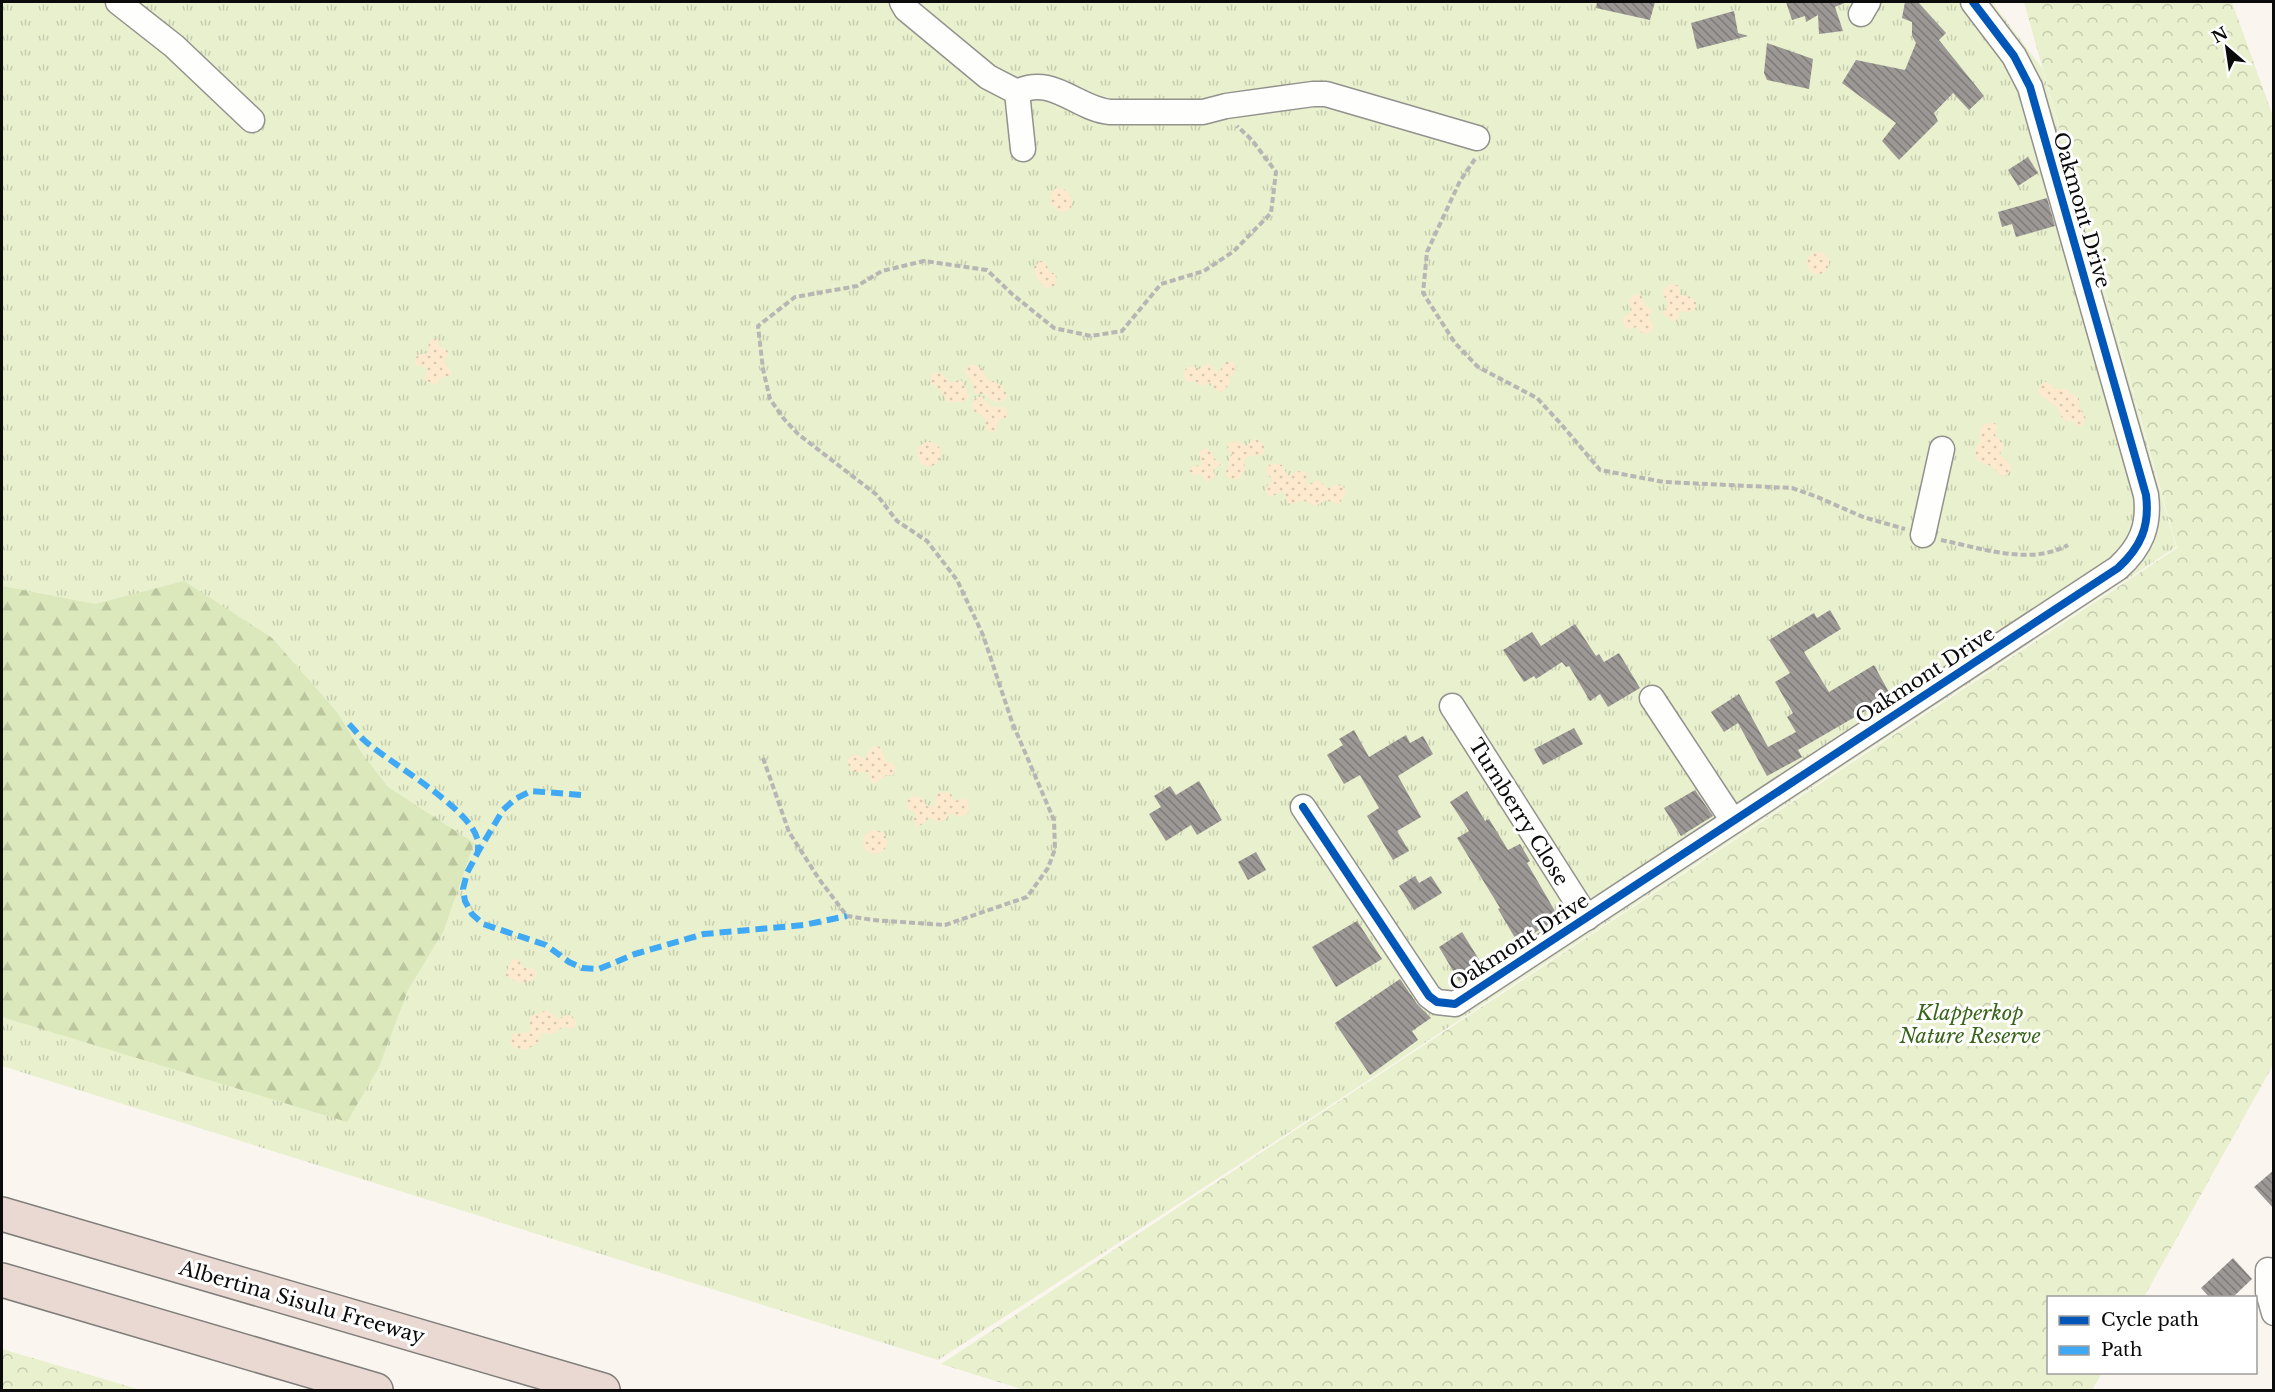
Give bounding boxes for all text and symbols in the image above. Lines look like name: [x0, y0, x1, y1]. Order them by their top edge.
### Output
north arrow: [2197, 18, 2257, 78]
text: N: [2208, 22, 2231, 47]
street label: Oakmont Drive: [2048, 129, 2116, 291]
street label: Oakmont Drive: [1851, 621, 1999, 729]
street label: Turnberry Close: [1464, 734, 1574, 890]
street label: Oakmont Drive: [1445, 888, 1593, 996]
park label: Klapperkop Nature Reserve: [1898, 1001, 2041, 1048]
street label: Albertina Sisulu Freeway: [176, 1255, 428, 1349]
legend: [2047, 1296, 2257, 1374]
text: Cycle path: [2101, 1309, 2199, 1331]
text: Path: [2101, 1339, 2142, 1361]

